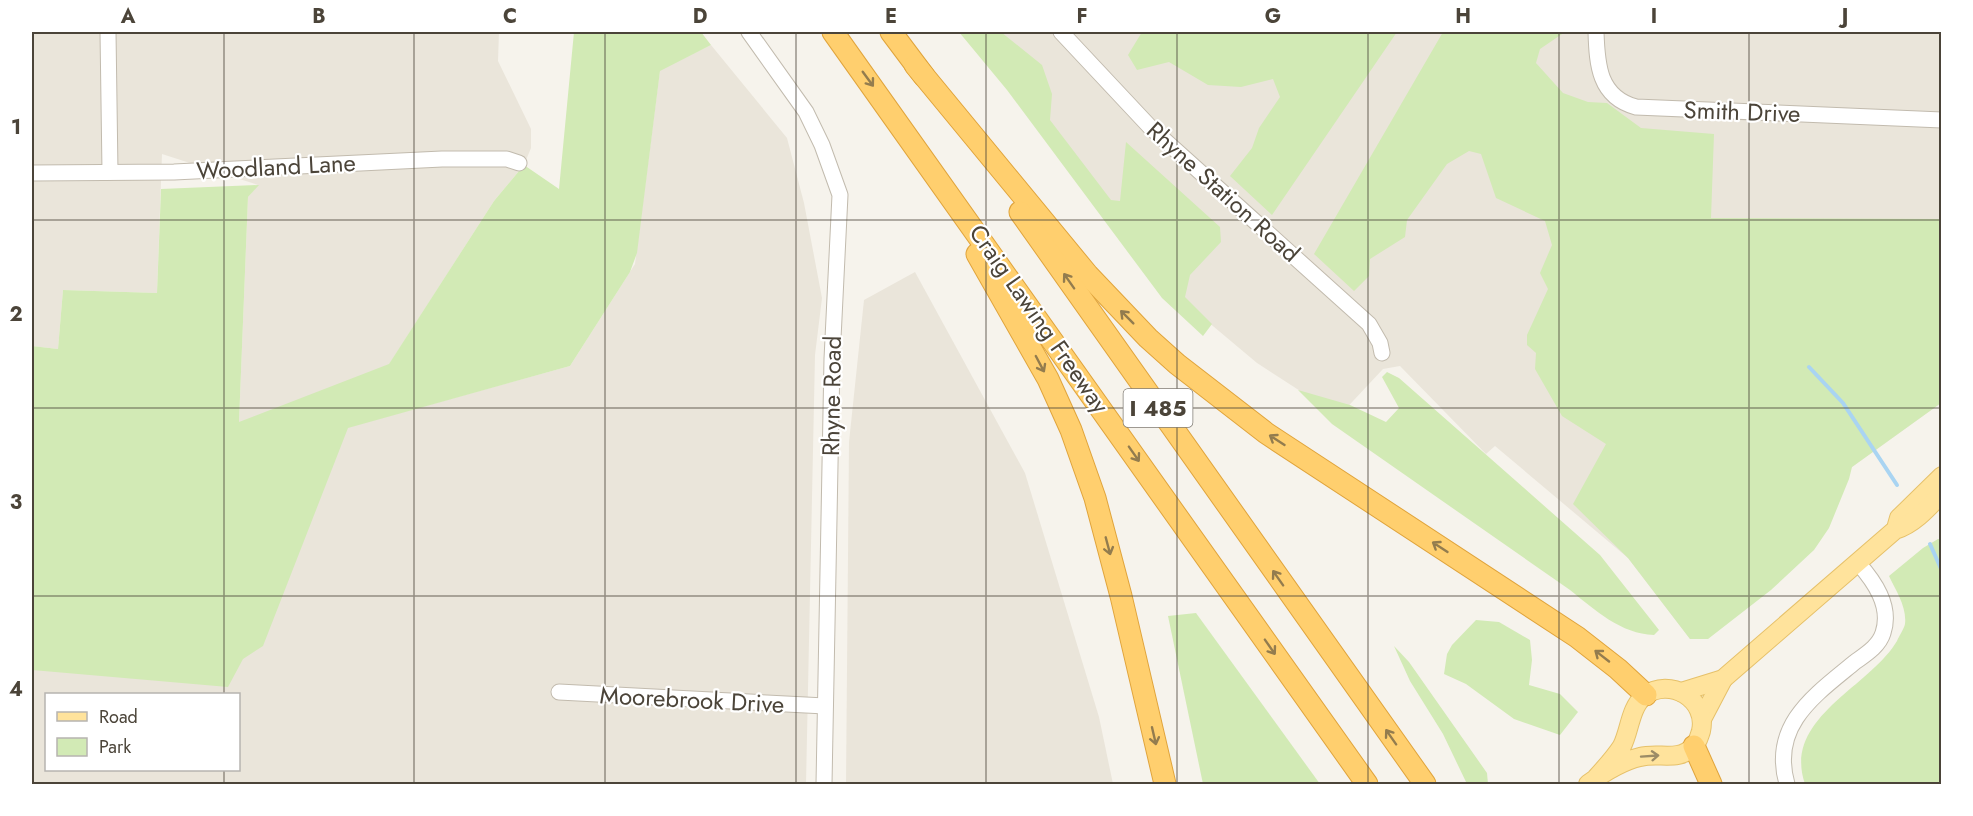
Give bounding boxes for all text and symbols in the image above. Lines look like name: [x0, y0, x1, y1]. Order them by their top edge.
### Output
text: A: [120, 2, 136, 31]
text: B: [312, 2, 326, 31]
text: C: [503, 2, 517, 31]
text: D: [693, 2, 707, 31]
text: E: [885, 2, 897, 31]
text: F: [1076, 2, 1088, 31]
text: G: [1265, 2, 1281, 31]
text: H: [1455, 2, 1471, 31]
text: I: [1651, 2, 1657, 31]
text: J: [1838, 2, 1848, 31]
one-way arrow: [861, 70, 874, 86]
street label: Smith Drive: [1683, 92, 1801, 131]
text: 1: [11, 113, 21, 142]
street label: Rhyne Station Road: [1139, 113, 1308, 270]
street label: Woodland Lane: [195, 145, 357, 188]
street label: Craig Lawing Freeway: [961, 217, 1118, 421]
one-way arrow: [1063, 274, 1075, 290]
text: 2: [9, 300, 23, 329]
one-way arrow: [1119, 309, 1134, 324]
street label: Rhyne Road: [813, 335, 850, 456]
one-way arrow: [1035, 354, 1046, 372]
road number: I 485: [1124, 389, 1192, 427]
one-way arrow: [1269, 434, 1286, 446]
one-way arrow: [1127, 445, 1140, 461]
text: 3: [10, 488, 22, 517]
one-way arrow: [1102, 536, 1114, 555]
one-way arrow: [1433, 541, 1449, 553]
one-way arrow: [1272, 570, 1284, 586]
one-way arrow: [1264, 639, 1276, 655]
one-way arrow: [1594, 650, 1610, 663]
text: 4: [9, 675, 23, 704]
street label: Moorebrook Drive: [599, 677, 785, 722]
legend: [45, 693, 240, 771]
text: Road: [99, 704, 138, 730]
one-way arrow: [1148, 726, 1160, 745]
one-way arrow: [1385, 729, 1397, 745]
text: Park: [99, 734, 131, 760]
one-way arrow: [1639, 750, 1659, 761]

